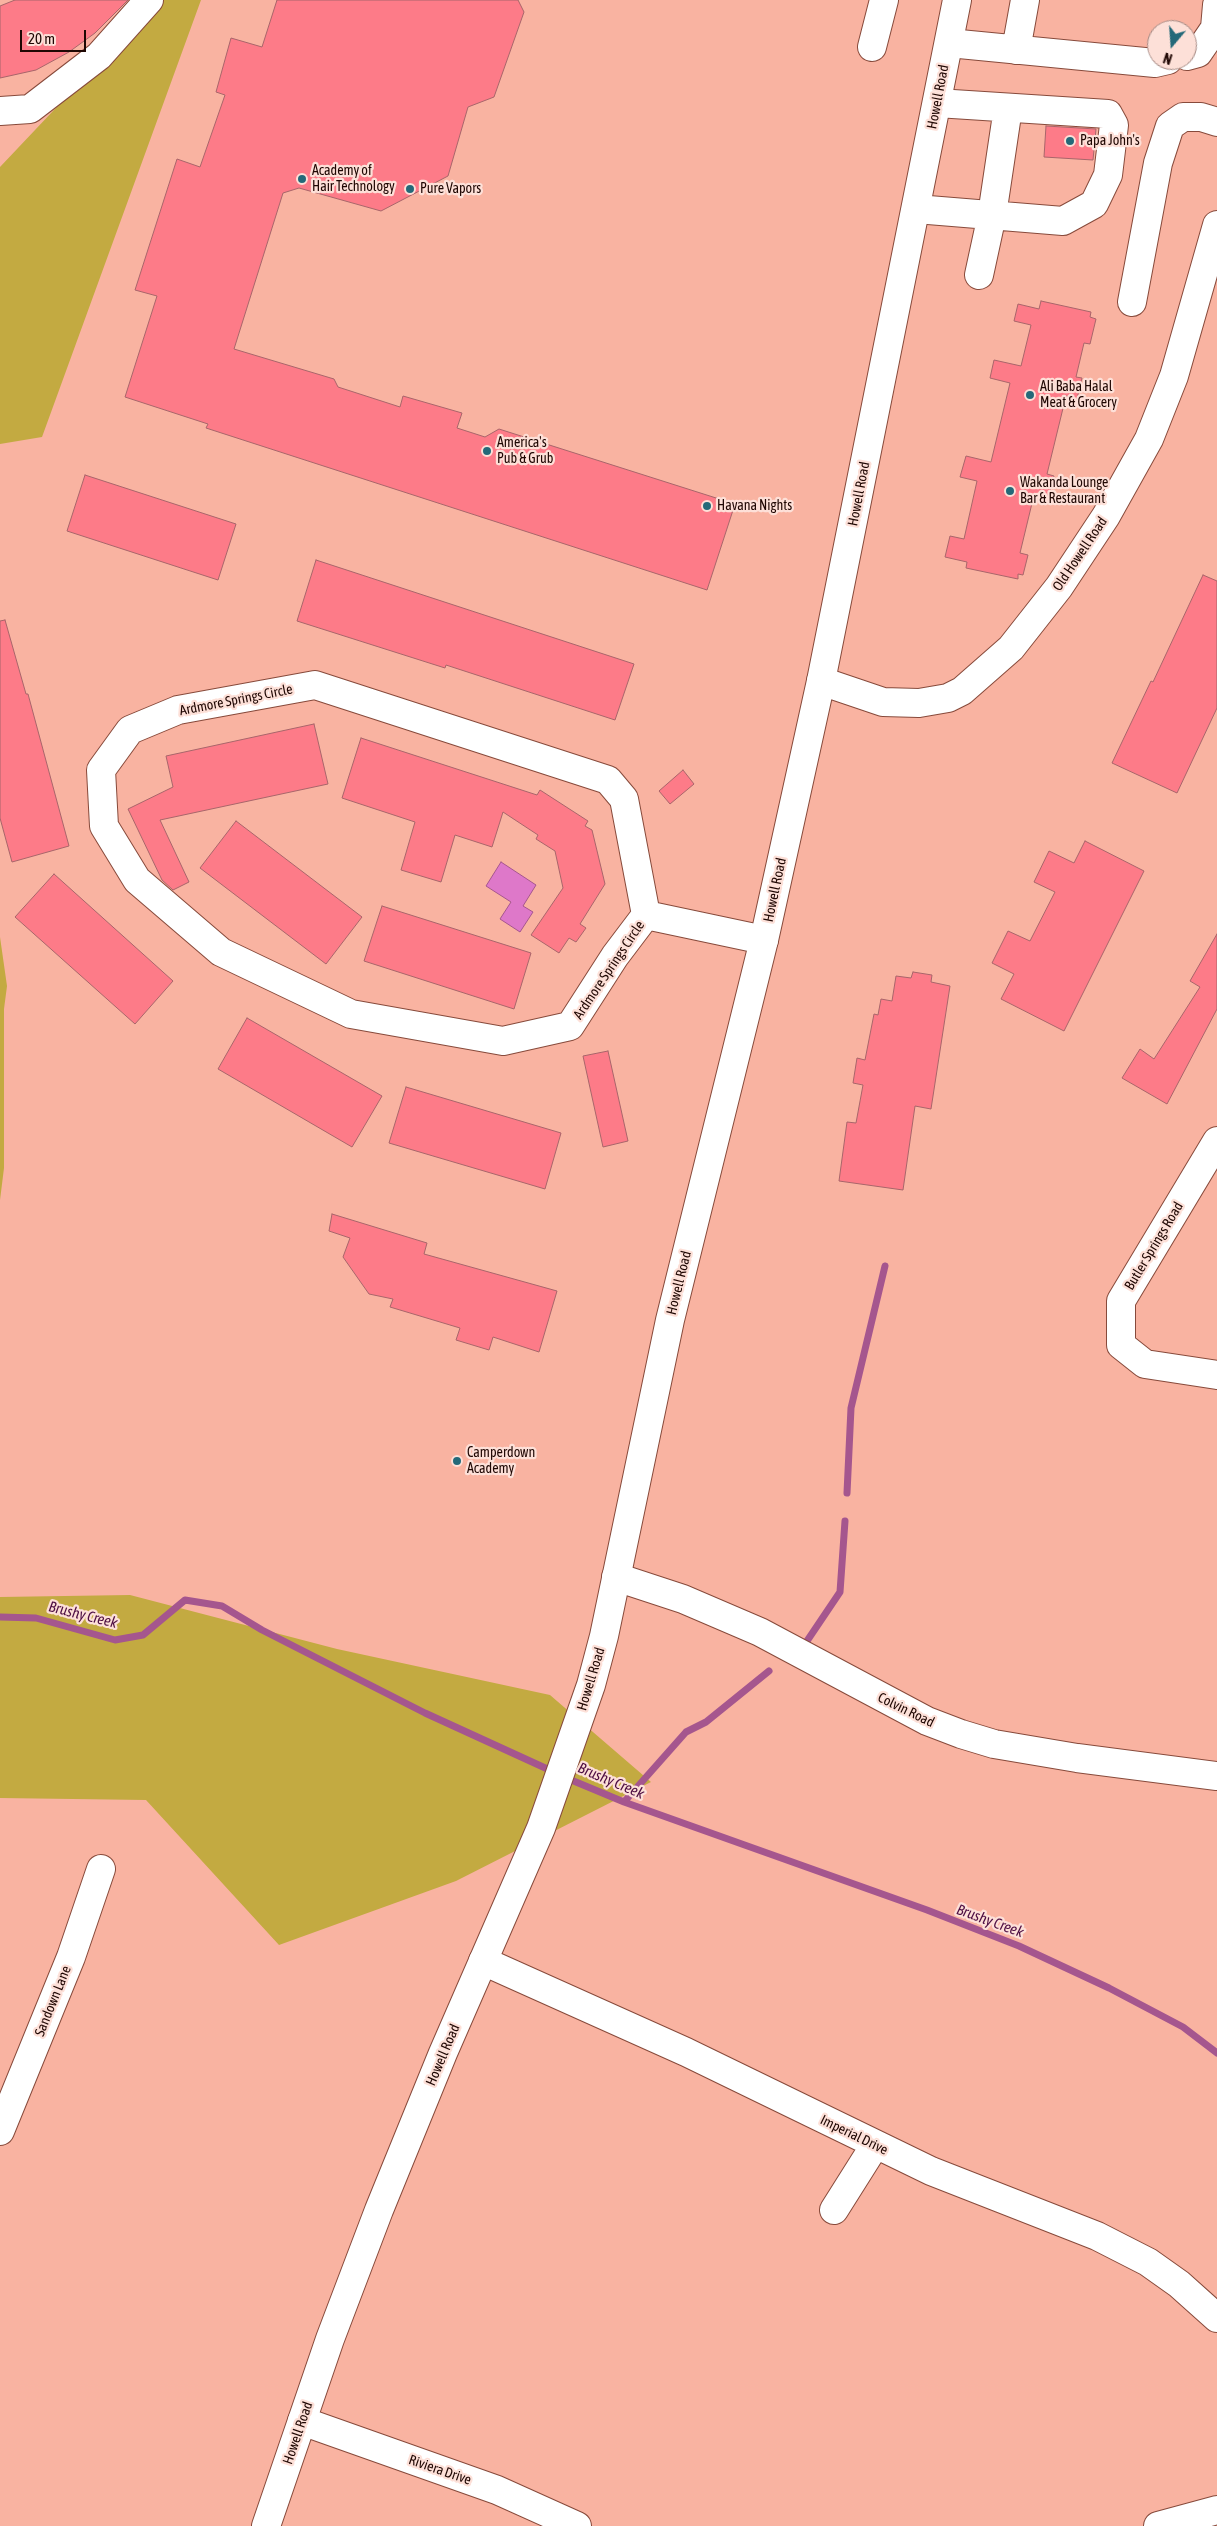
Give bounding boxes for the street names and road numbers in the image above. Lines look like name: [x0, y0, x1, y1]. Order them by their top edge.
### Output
street label: Howell Road: [924, 63, 952, 131]
street label: Howell Road: [845, 460, 873, 528]
street label: Old Howell Road: [1049, 514, 1111, 594]
street label: Ardmore Springs Circle: [178, 681, 294, 719]
street label: Howell Road: [760, 856, 790, 924]
street label: Ardmore Springs Circle: [570, 918, 648, 1022]
street label: Butler Springs Road: [1121, 1199, 1187, 1293]
street label: Howell Road: [663, 1249, 695, 1317]
street label: Howell Road: [573, 1645, 609, 1713]
street label: Colvin Road: [875, 1689, 937, 1731]
street label: Sandown Lane: [31, 1963, 75, 2039]
street label: Howell Road: [423, 2022, 463, 2088]
street label: Imperial Drive: [817, 2111, 891, 2159]
street label: Howell Road: [279, 2399, 317, 2467]
street label: Riviera Drive: [407, 2451, 473, 2489]

